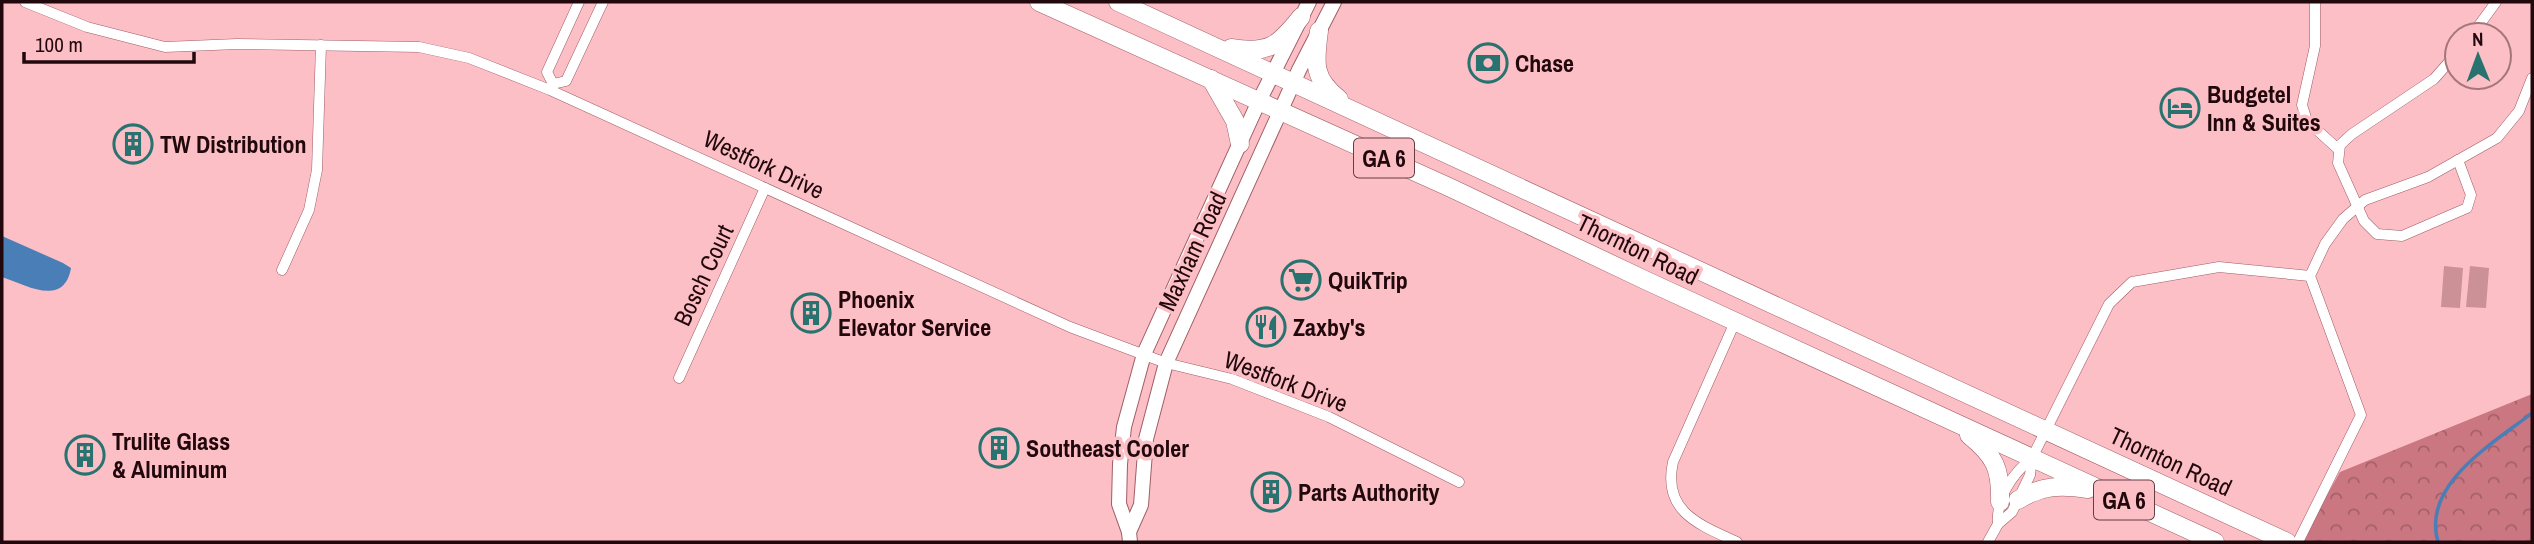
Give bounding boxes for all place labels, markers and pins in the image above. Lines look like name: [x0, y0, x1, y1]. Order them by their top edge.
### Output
bank icon: Chase: [1467, 42, 1509, 84]
place label: Chase: [1515, 47, 1574, 79]
place label: Budgetel Inn & Suites: [2207, 78, 2321, 138]
hotel icon: Budgetel Inn & Suites: [2159, 87, 2201, 129]
building icon: TW Distribution: [112, 123, 154, 165]
place label: TW Distribution: [160, 128, 307, 160]
supermarket icon: QuikTrip: [1280, 259, 1322, 301]
place label: QuikTrip: [1328, 264, 1408, 296]
place label: Phoenix Elevator Service: [838, 283, 991, 343]
building icon: Phoenix Elevator Service: [790, 292, 832, 334]
restaurant icon: Zaxby's: [1245, 306, 1287, 348]
place label: Zaxby's: [1293, 311, 1366, 343]
place label: Trulite Glass & Aluminum: [112, 425, 230, 485]
building icon: Southeast Cooler: [978, 427, 1020, 469]
place label: Southeast Cooler: [1026, 432, 1189, 464]
building icon: Trulite Glass & Aluminum: [64, 434, 106, 476]
building icon: Parts Authority: [1250, 471, 1292, 513]
place label: Parts Authority: [1298, 476, 1439, 508]

